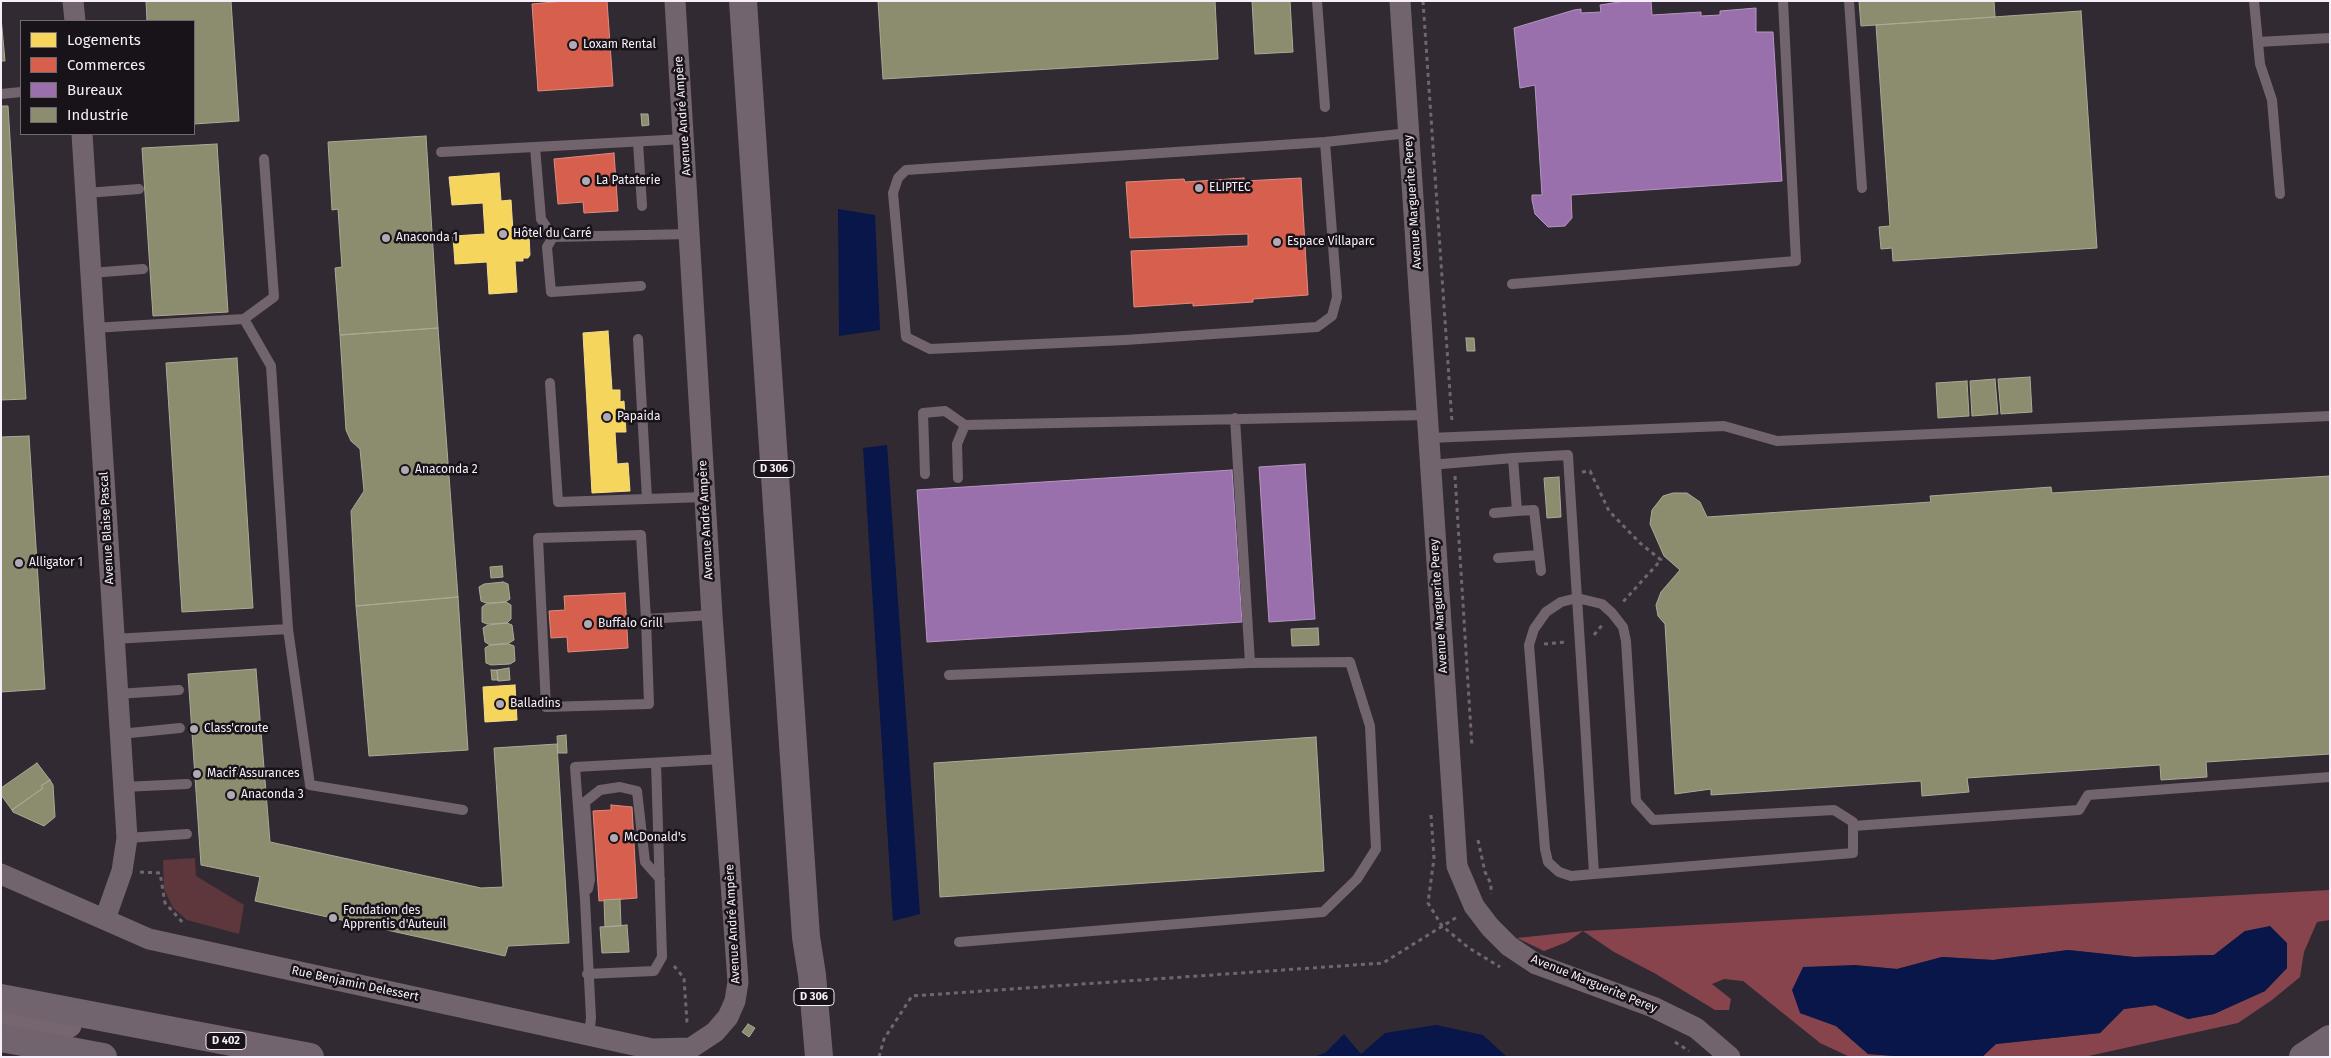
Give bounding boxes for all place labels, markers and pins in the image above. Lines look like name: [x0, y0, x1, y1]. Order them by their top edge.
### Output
place label: Loxam Rental: [583, 38, 656, 52]
marker: Loxam Rental: [567, 39, 579, 51]
place label: La Pataterie: [596, 174, 660, 188]
marker: La Pataterie: [580, 175, 592, 187]
place label: ELIPTEC: [1209, 181, 1251, 195]
marker: ELIPTEC: [1193, 182, 1205, 194]
place label: Hôtel du Carré: [513, 227, 591, 241]
marker: Hôtel du Carré: [497, 228, 509, 240]
place label: Anaconda 1: [396, 231, 458, 245]
marker: Anaconda 1: [380, 232, 392, 244]
place label: Espace Villaparc: [1287, 235, 1375, 249]
marker: Espace Villaparc: [1271, 236, 1283, 248]
place label: Papaida: [617, 410, 660, 424]
marker: Papaida: [601, 411, 613, 423]
place label: Anaconda 2: [415, 463, 478, 477]
marker: Anaconda 2: [399, 464, 411, 476]
place label: Alligator 1: [29, 556, 83, 570]
marker: Alligator 1: [13, 557, 25, 569]
place label: Buffalo Grill: [598, 617, 663, 631]
marker: Buffalo Grill: [582, 618, 594, 630]
place label: Balladins: [510, 697, 560, 711]
marker: Balladins: [494, 698, 506, 710]
place label: Class'croute: [204, 722, 269, 736]
marker: Class'croute: [188, 723, 200, 735]
place label: Macif Assurances: [207, 767, 300, 781]
marker: Macif Assurances: [191, 768, 203, 780]
place label: Anaconda 3: [241, 788, 304, 802]
marker: Anaconda 3: [225, 789, 237, 801]
place label: McDonald's: [624, 831, 686, 845]
marker: McDonald's: [608, 832, 620, 844]
place label: Fondation des Apprentis d'Auteuil: [343, 904, 446, 932]
marker: Fondation des Apprentis d'Auteuil: [327, 912, 339, 924]

